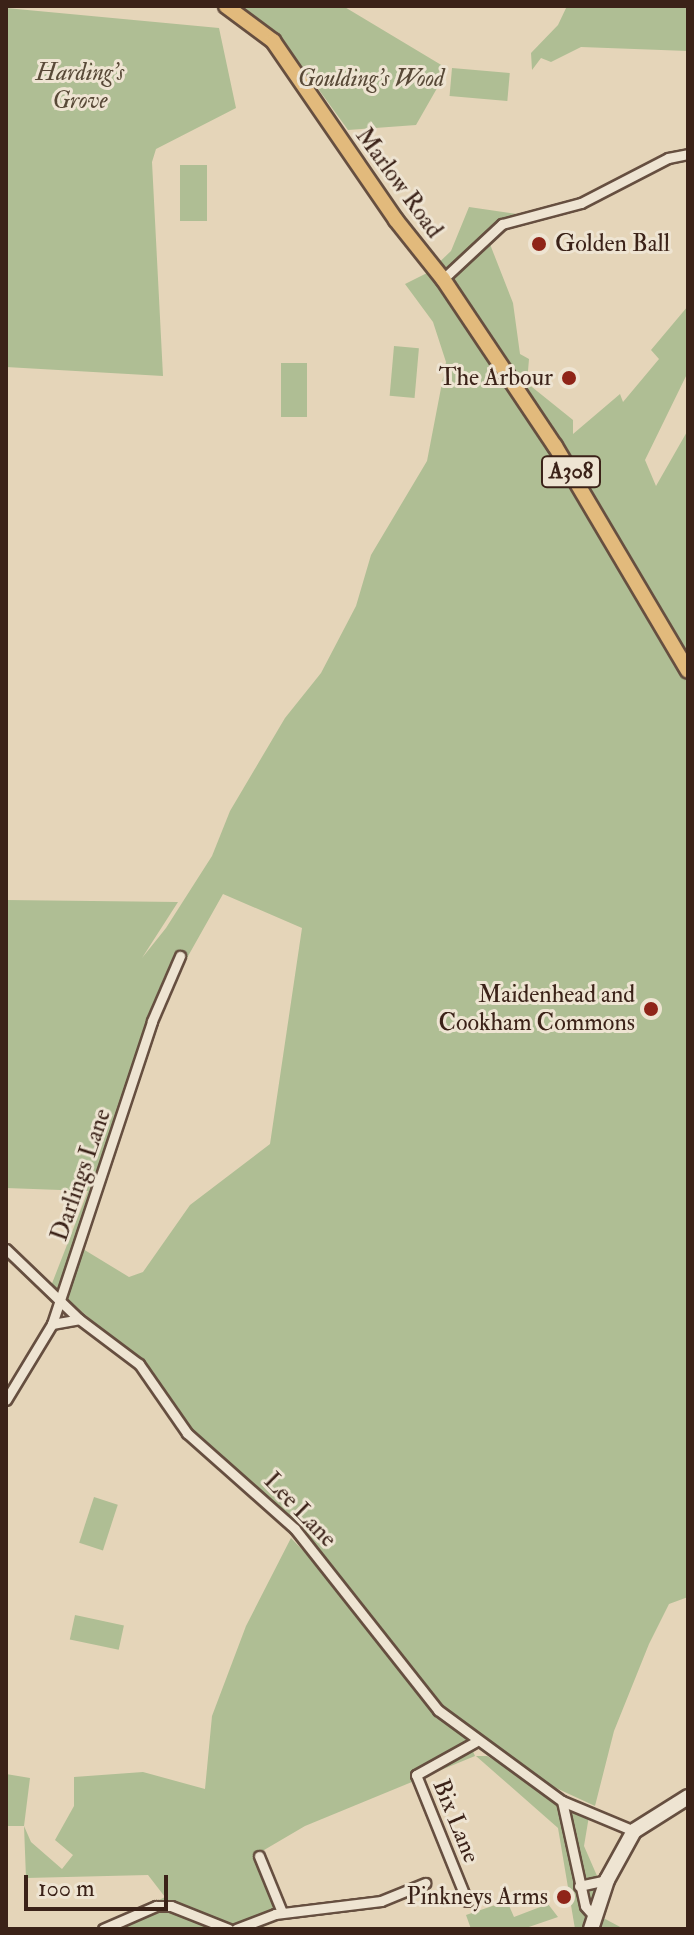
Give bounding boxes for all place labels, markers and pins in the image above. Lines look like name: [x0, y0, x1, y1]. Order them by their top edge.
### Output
place label: Golden Ball: [555, 230, 670, 258]
marker: Golden Ball: [530, 235, 548, 253]
place label: The Arbour: [439, 364, 553, 392]
marker: The Arbour: [560, 369, 578, 387]
place label: Maidenhead and Cookham Commons: [438, 981, 635, 1037]
marker: Maidenhead and Cookham Commons: [642, 1000, 660, 1018]
place label: Pinkneys Arms: [407, 1883, 548, 1911]
marker: Pinkneys Arms: [555, 1888, 573, 1906]

